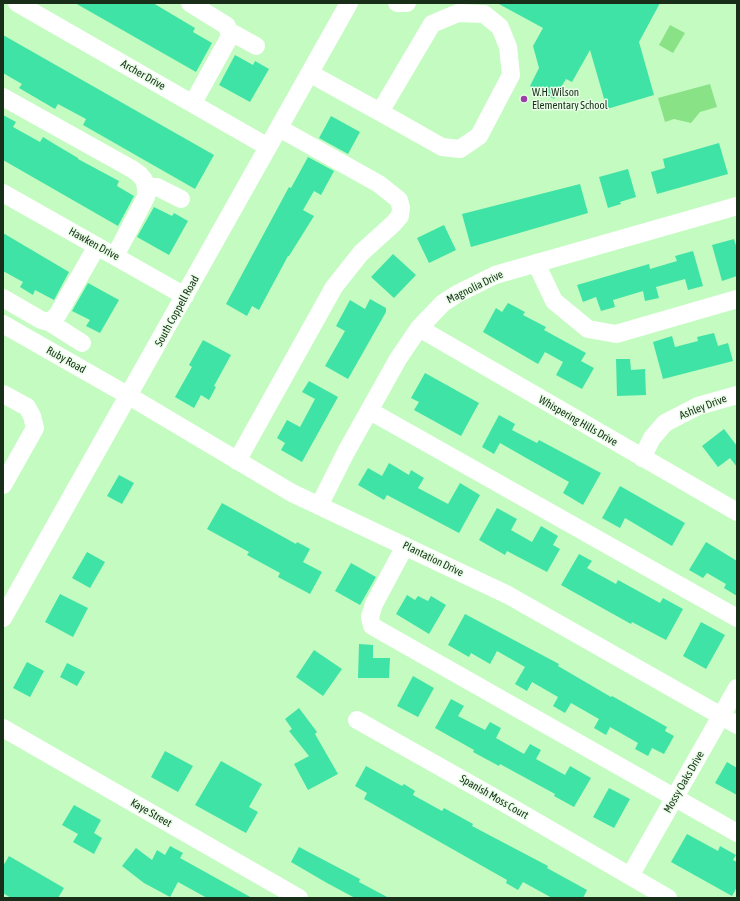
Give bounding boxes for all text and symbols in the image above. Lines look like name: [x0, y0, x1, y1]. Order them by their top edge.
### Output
street label: Archer Drive: [118, 57, 168, 93]
place label: W.H. Wilson Elementary School: [532, 86, 608, 112]
marker: W.H. Wilson Elementary School: [519, 94, 529, 104]
street label: Hawken Drive: [66, 225, 122, 263]
street label: Magnolia Drive: [445, 268, 505, 306]
street label: South Coppell Road: [152, 273, 202, 349]
street label: Ruby Road: [44, 344, 88, 376]
street label: Ashley Drive: [677, 392, 729, 422]
street label: Whispering Hills Drive: [536, 393, 620, 449]
street label: Plantation Drive: [400, 539, 466, 579]
street label: Mossy Oaks Drive: [661, 749, 707, 815]
street label: Spanish Moss Court: [457, 772, 531, 822]
street label: Kaye Street: [128, 796, 174, 830]

